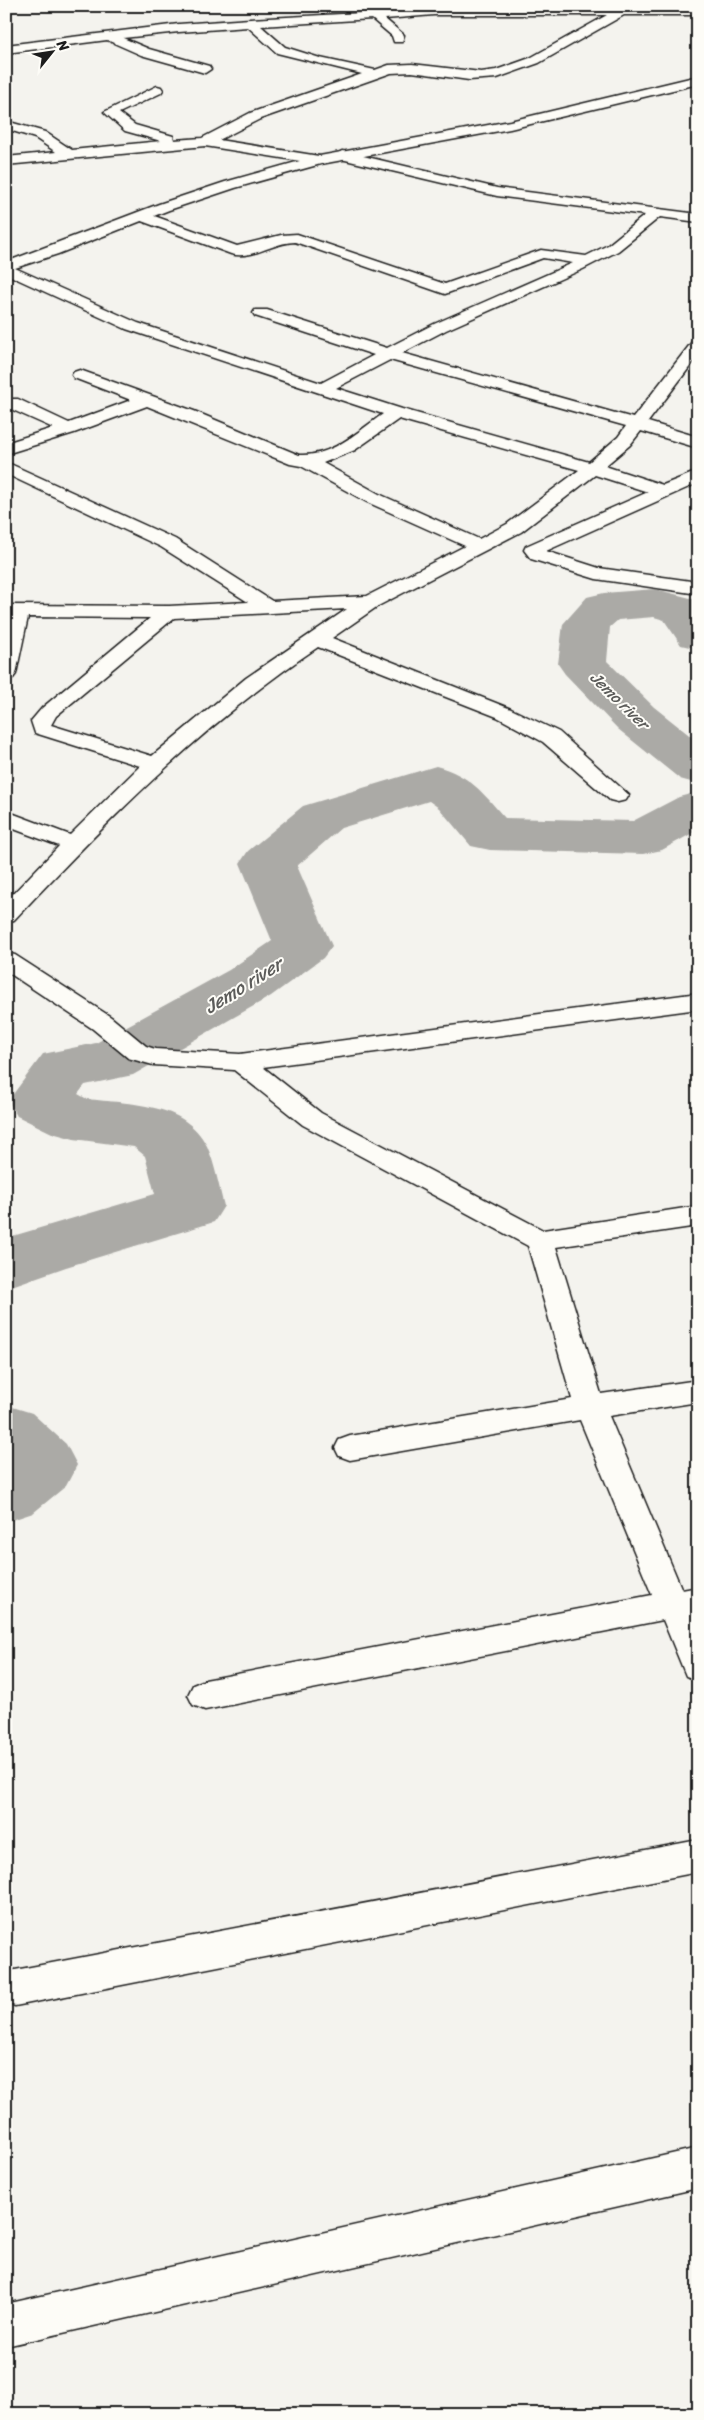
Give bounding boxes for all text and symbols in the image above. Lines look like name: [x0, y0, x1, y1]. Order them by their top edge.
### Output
north arrow: [28, 28, 78, 78]
text: N: [49, 34, 76, 56]
water label: Jemo river: [583, 664, 659, 739]
water label: Jemo river: [198, 947, 292, 1023]

